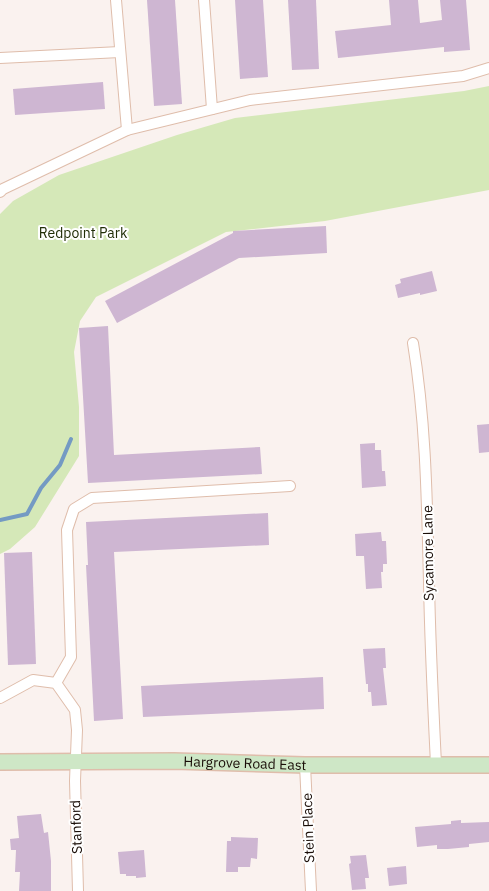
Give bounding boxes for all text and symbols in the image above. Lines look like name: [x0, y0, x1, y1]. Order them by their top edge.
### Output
park label: Redpoint Park: [39, 224, 128, 242]
street label: Sycamore Lane: [418, 505, 438, 601]
street label: Hargrove Road East: [183, 752, 307, 774]
street label: Stein Place: [298, 792, 318, 863]
street label: Stanford: [66, 800, 86, 854]

